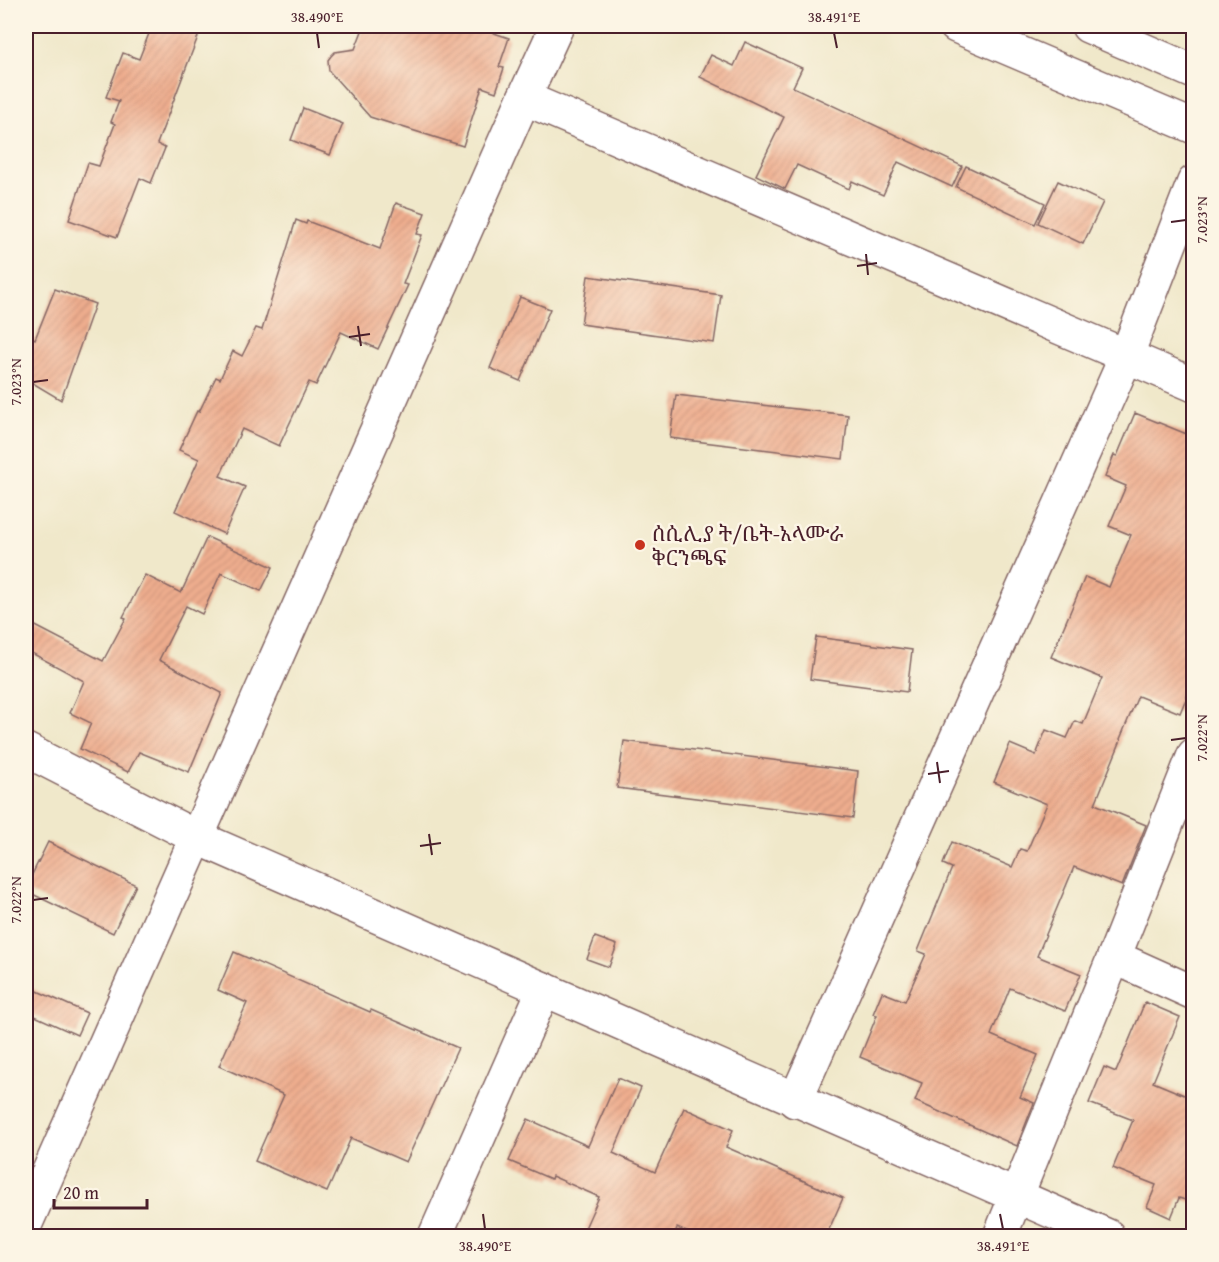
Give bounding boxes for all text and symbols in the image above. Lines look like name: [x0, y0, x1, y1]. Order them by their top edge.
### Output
text: 38.490°E: [291, 6, 344, 27]
text: 38.491°E: [808, 6, 861, 27]
text: 7.023°N: [1191, 196, 1212, 244]
text: 7.023°N: [5, 358, 26, 406]
place label: ሰሲሊያ ት/ቤት-አላሙራ ቅርንጫፍ: [652, 518, 844, 573]
marker: ሰሲሊያ ት/ቤት-አላሙራ ቅርንጫፍ: [633, 538, 647, 552]
text: 7.022°N: [1191, 714, 1212, 762]
text: 7.022°N: [5, 876, 26, 924]
scale bar: [54, 1172, 147, 1210]
text: 20 m: [63, 1179, 99, 1206]
text: 38.490°E: [459, 1235, 512, 1256]
text: 38.491°E: [977, 1235, 1030, 1256]

